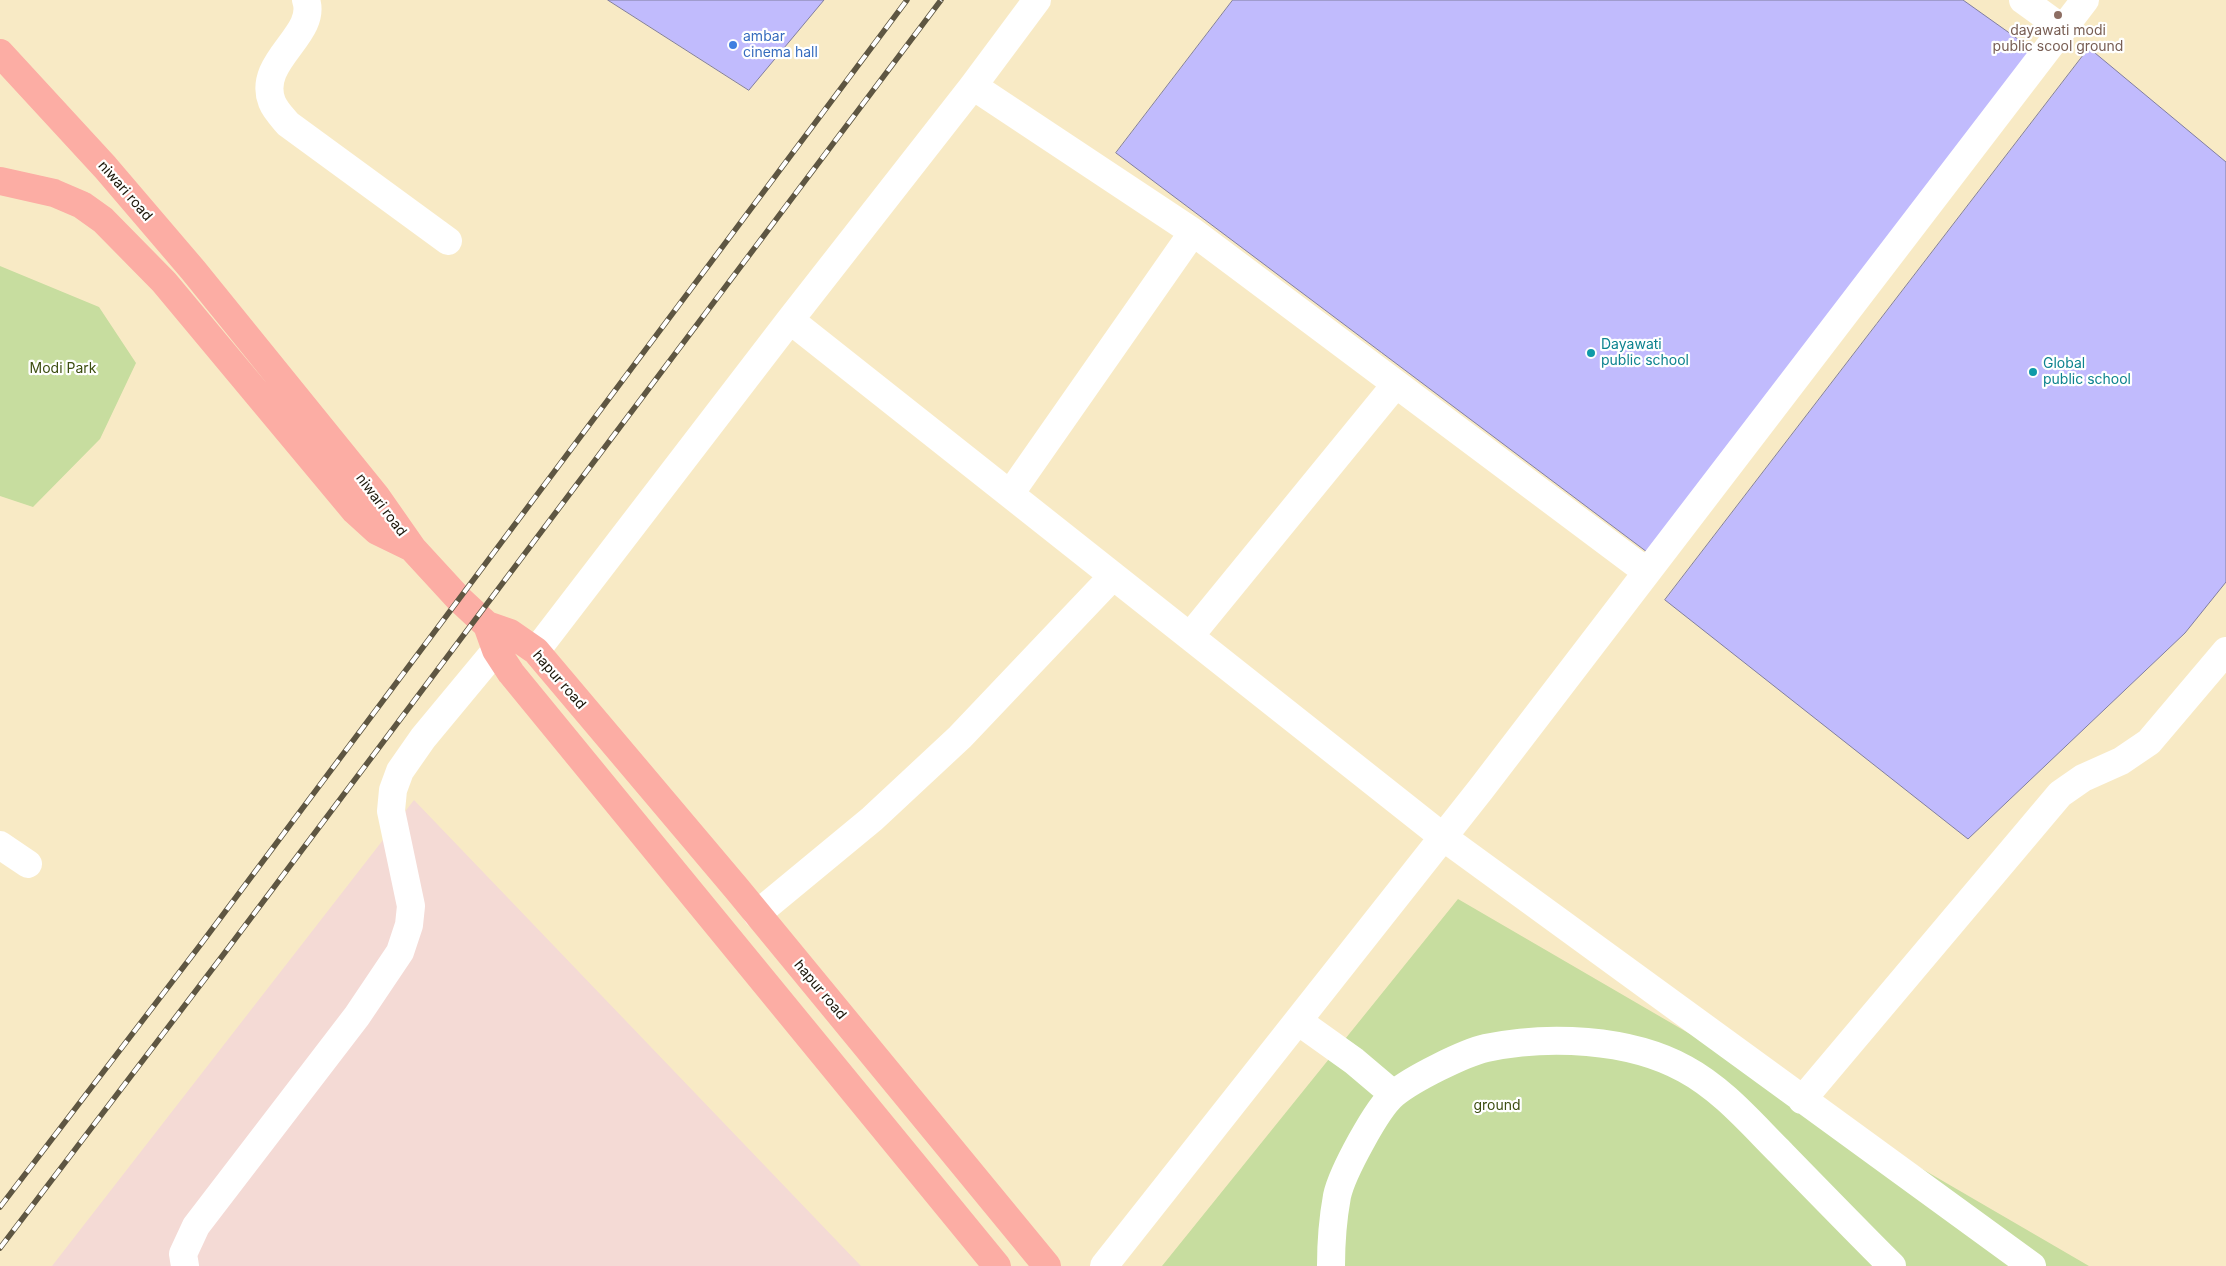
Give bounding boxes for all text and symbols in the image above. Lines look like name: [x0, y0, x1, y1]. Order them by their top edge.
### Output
marker: dayawati modi public scool ground: [2052, 9, 2064, 21]
place label: dayawati modi public scool ground: [1993, 23, 2123, 56]
place label: ambar cinema hall: [743, 29, 818, 62]
marker: ambar cinema hall: [727, 39, 739, 51]
street label: niwari road: [94, 158, 156, 224]
place label: Dayawati public school: [1601, 337, 1689, 370]
marker: Dayawati public school: [1585, 347, 1597, 359]
place label: Global public school: [2043, 356, 2131, 388]
park label: Modi Park: [30, 361, 96, 377]
marker: Global public school: [2027, 366, 2039, 378]
street label: niwari road: [352, 470, 410, 540]
street label: hapur road: [529, 647, 589, 713]
street label: hapur road: [790, 957, 850, 1023]
park label: ground: [1473, 1098, 1521, 1114]

